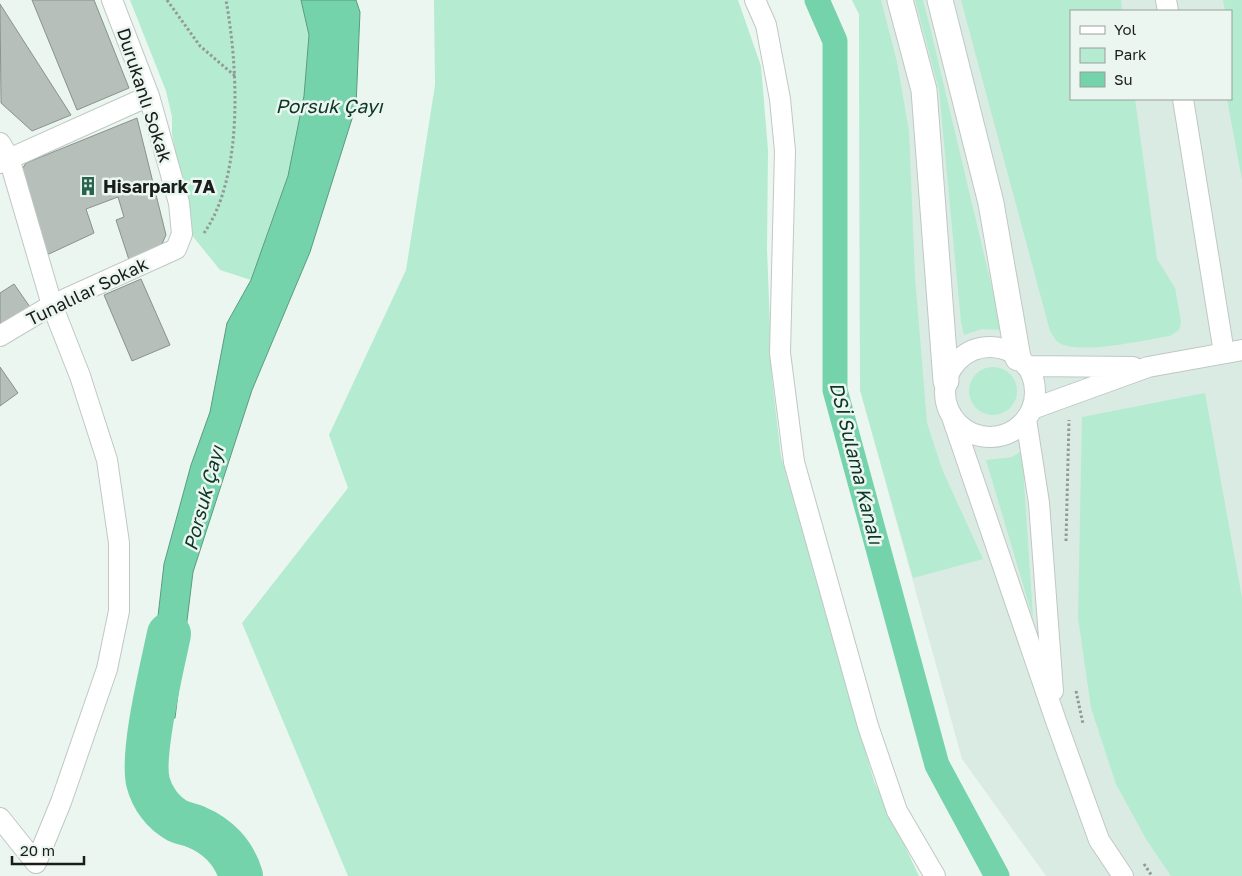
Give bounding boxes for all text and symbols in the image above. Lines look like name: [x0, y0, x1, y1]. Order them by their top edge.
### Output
legend: [1070, 10, 1232, 100]
text: Yol: [1114, 20, 1136, 38]
street label: Durukanlı Sokak: [113, 25, 177, 165]
text: Park: [1114, 45, 1147, 63]
text: Su: [1114, 70, 1133, 88]
water label: Porsuk Çayı: [275, 94, 383, 117]
building icon: Hisarpark 7A: [77, 175, 99, 197]
place label: Hisarpark 7A: [103, 175, 215, 197]
street label: Tunalılar Sokak: [23, 252, 151, 330]
water label: DSİ Sulama Kanalı: [826, 380, 888, 547]
water label: Porsuk Çayı: [178, 442, 228, 553]
scale bar: [12, 834, 85, 866]
text: 20 m: [20, 841, 55, 859]

